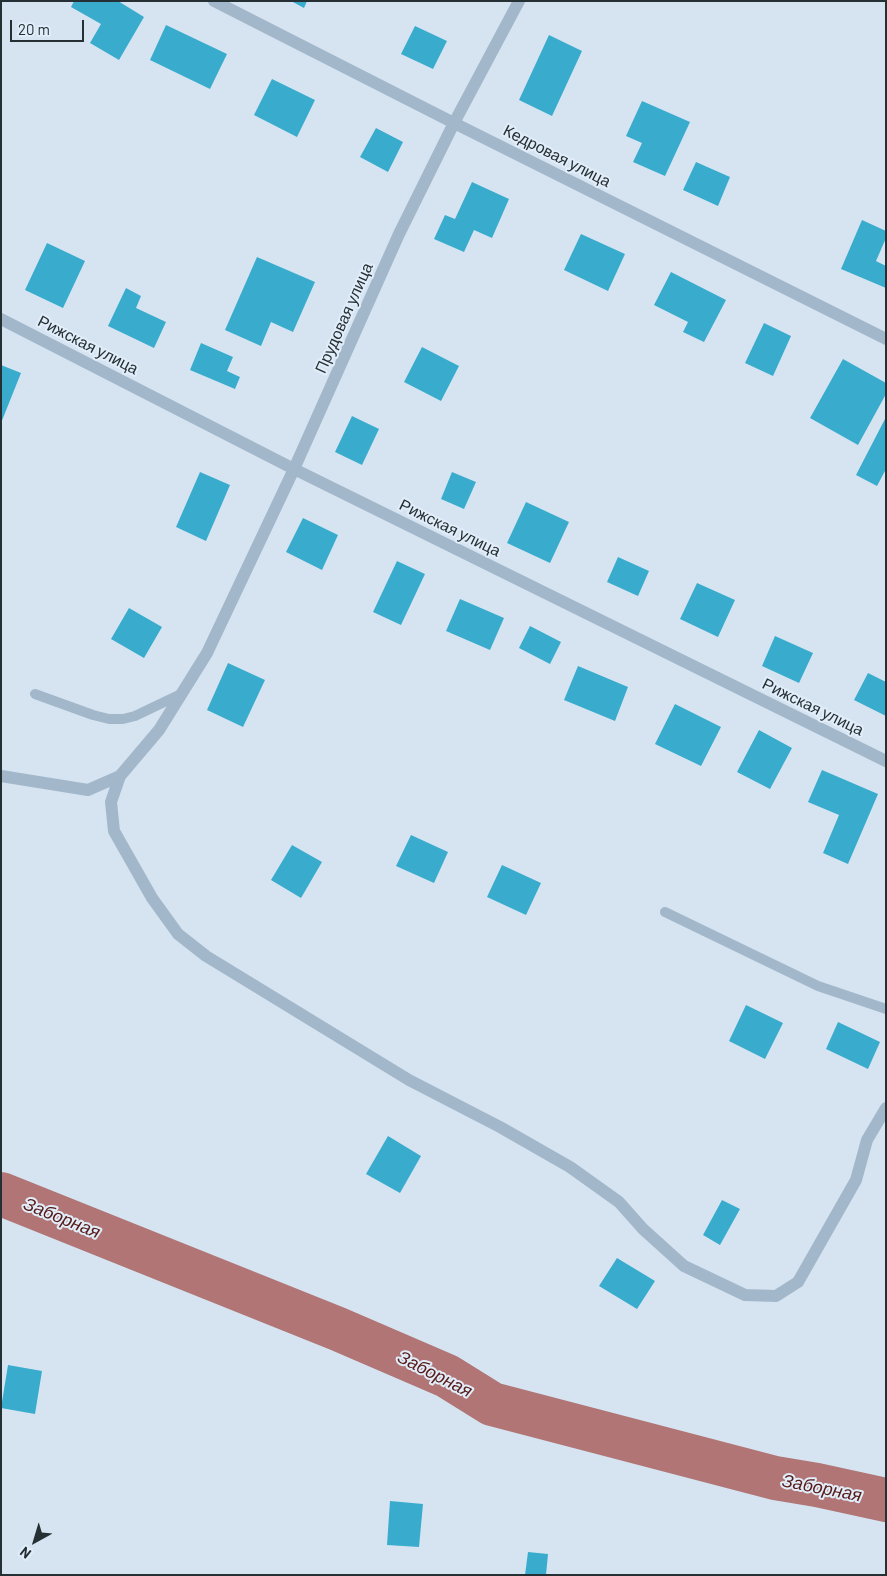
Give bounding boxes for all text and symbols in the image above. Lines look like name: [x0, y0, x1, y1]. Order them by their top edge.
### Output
scale bar: [12, 10, 86, 42]
text: 20 m: [18, 20, 50, 38]
street label: Кедровая улица: [500, 121, 614, 191]
street label: Прудовая улица: [311, 260, 377, 376]
street label: Рижская улица: [34, 311, 142, 379]
street label: Рижская улица: [396, 495, 504, 561]
street label: Рижская улица: [759, 674, 867, 740]
water label: Заборная: [21, 1193, 103, 1243]
water label: Заборная: [394, 1346, 476, 1402]
water label: Заборная: [780, 1470, 864, 1506]
north arrow: [10, 1516, 60, 1566]
text: N: [16, 1544, 34, 1563]

